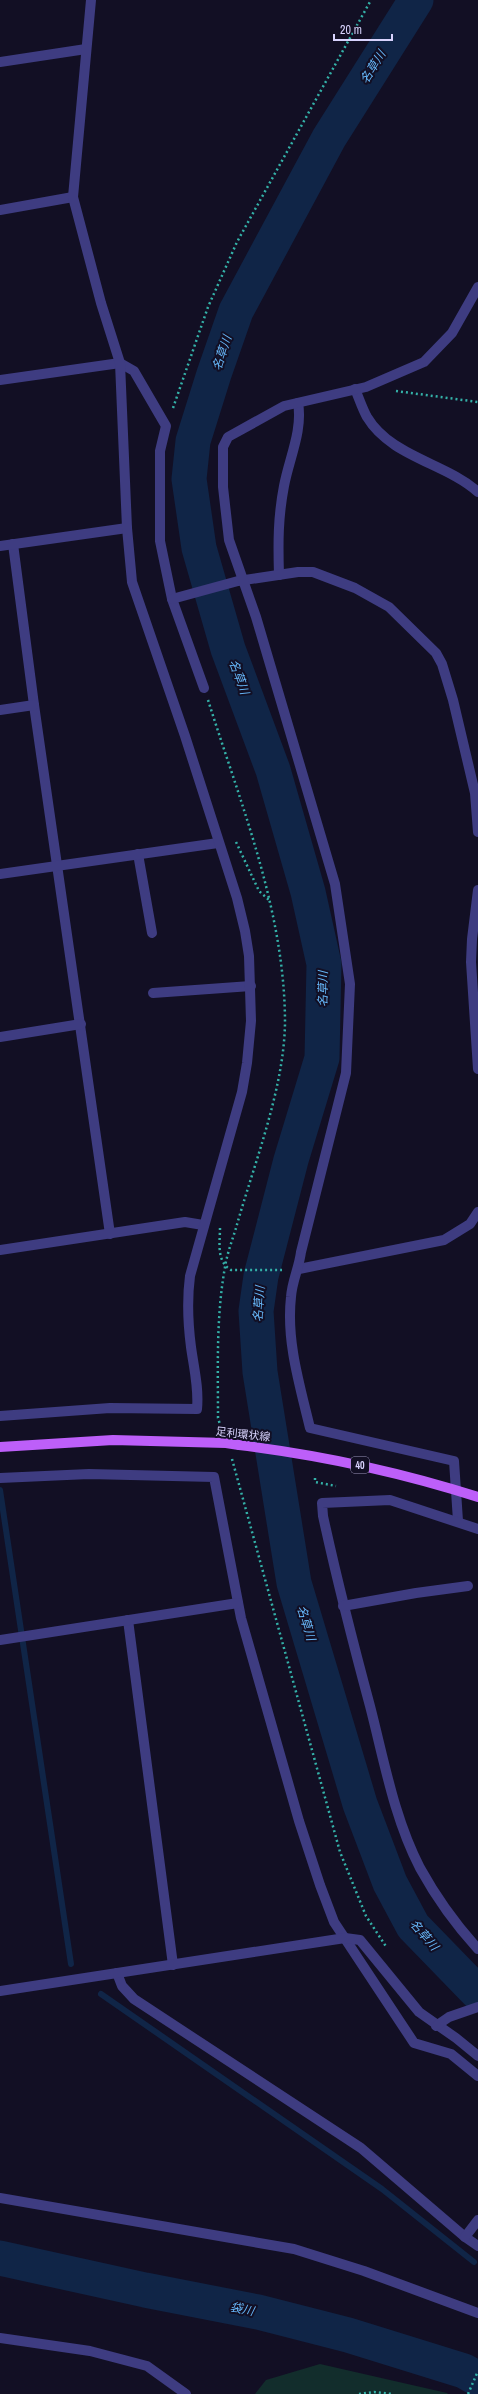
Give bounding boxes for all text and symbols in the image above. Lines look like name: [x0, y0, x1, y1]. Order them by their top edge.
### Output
scale bar: [334, 16, 392, 42]
text: 20 m: [340, 22, 362, 38]
water label: 名草川: [357, 46, 390, 87]
water label: 名草川: [209, 332, 236, 373]
water label: 名草川: [225, 657, 253, 699]
water label: 名草川: [315, 969, 331, 1007]
water label: 名草川: [250, 1283, 268, 1323]
street label: 足利環状線: [215, 1424, 271, 1444]
road number: 40: [351, 1457, 369, 1473]
water label: 名草川: [293, 1603, 319, 1644]
water label: 名草川: [406, 1916, 443, 1955]
water label: 袋川: [229, 2299, 257, 2320]

